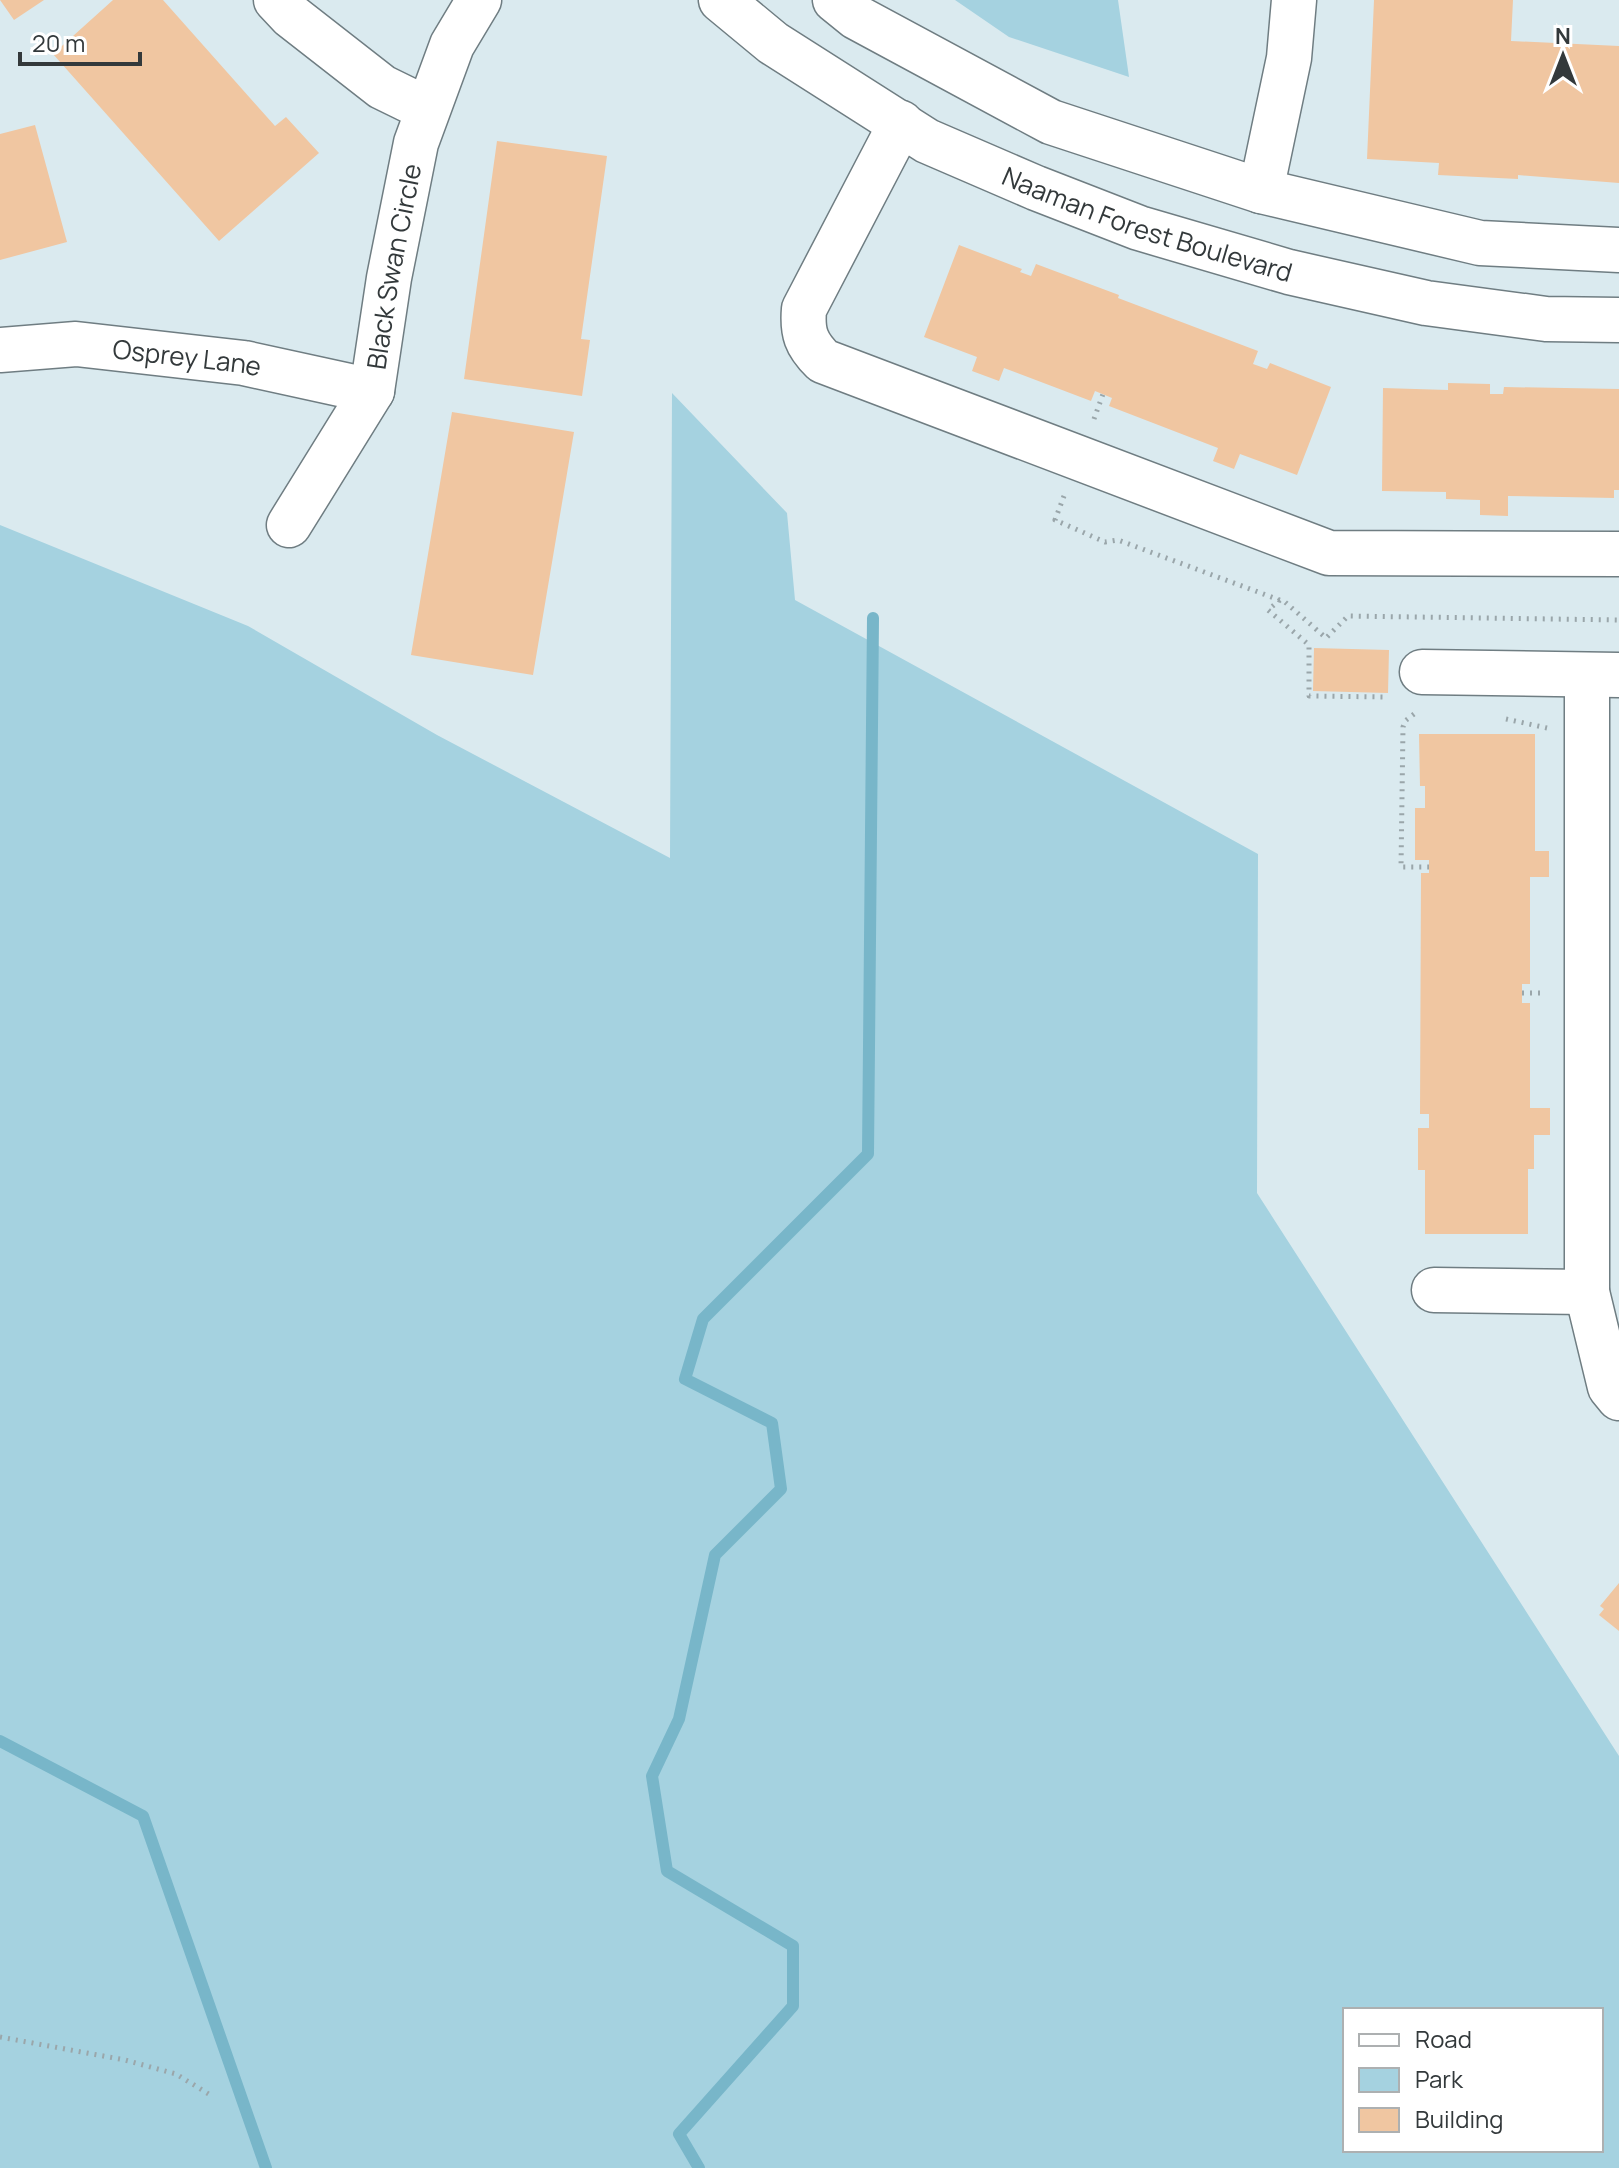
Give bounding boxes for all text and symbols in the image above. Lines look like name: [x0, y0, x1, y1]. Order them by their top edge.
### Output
scale bar: [20, 16, 140, 66]
north arrow: [1523, 16, 1603, 96]
text: N: [1555, 21, 1571, 51]
text: 20 m: [32, 26, 85, 59]
street label: Naaman Forest Boulevard: [997, 158, 1297, 290]
street label: Black Swan Circle: [357, 160, 429, 372]
street label: Osprey Lane: [111, 330, 265, 384]
legend: [1343, 2008, 1603, 2152]
text: Road: [1415, 2022, 1472, 2055]
text: Park: [1415, 2062, 1464, 2095]
text: Building: [1415, 2102, 1503, 2135]

